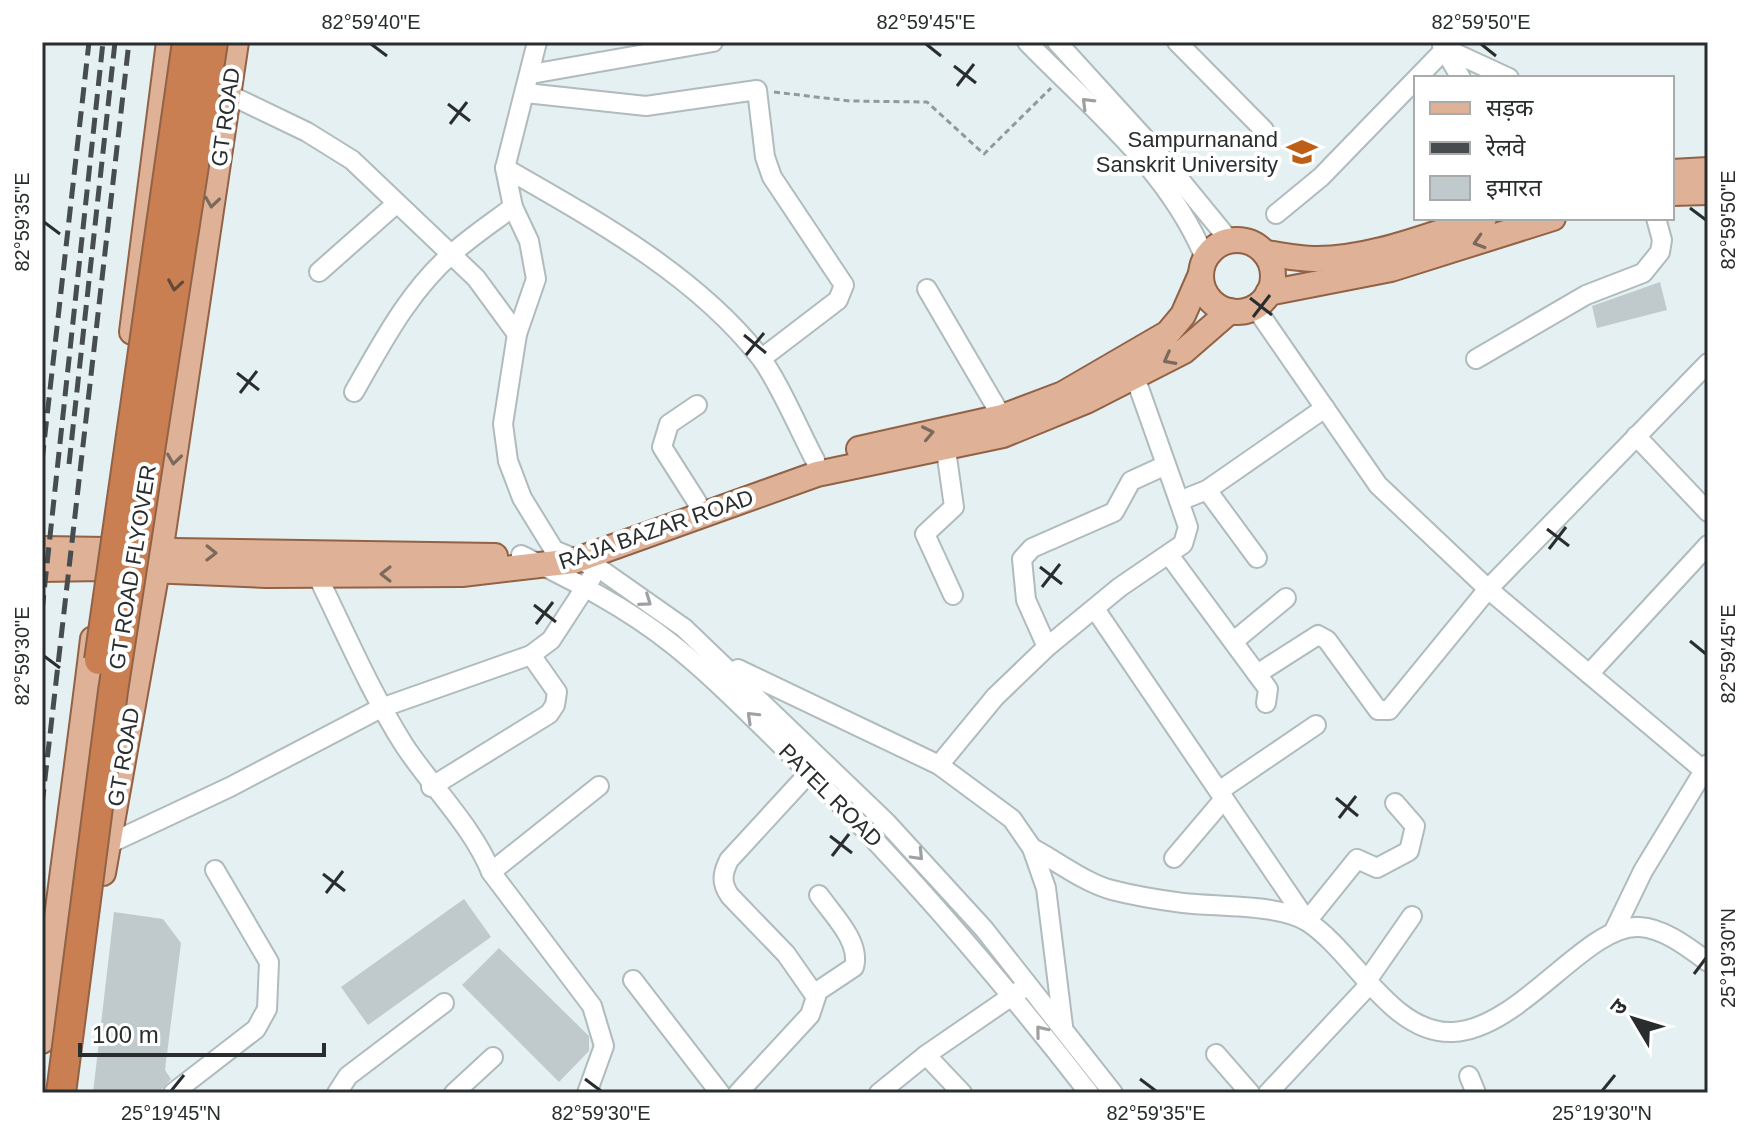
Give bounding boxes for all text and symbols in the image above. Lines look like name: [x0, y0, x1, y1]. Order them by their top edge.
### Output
text: 82°59'40"E: [322, 11, 421, 33]
text: 82°59'45"E: [877, 11, 976, 33]
text: 82°59'50"E: [1432, 11, 1531, 33]
street label: GT ROAD: [206, 66, 245, 168]
legend: [1414, 76, 1674, 220]
text: सड़क: [1486, 94, 1534, 121]
one-way arrow: [1082, 97, 1096, 112]
place label: Sampurnanand Sanskrit University: [1096, 127, 1278, 177]
text: रेलवे: [1485, 134, 1526, 161]
school or university icon: Sampurnanand Sanskrit University: [1285, 135, 1319, 169]
text: 82°59'50"E: [1717, 171, 1739, 270]
text: 82°59'35"E: [11, 173, 33, 272]
text: इमारत: [1486, 174, 1543, 201]
one-way arrow: [204, 195, 221, 209]
one-way arrow: [1473, 233, 1486, 249]
one-way arrow: [168, 278, 185, 292]
one-way arrow: [1163, 349, 1178, 364]
one-way arrow: [920, 425, 934, 442]
one-way arrow: [166, 453, 183, 466]
street label: GT ROAD FLYOVER: [104, 463, 161, 671]
street label: RAJA BAZAR ROAD: [556, 484, 757, 575]
one-way arrow: [205, 545, 218, 562]
one-way arrow: [379, 565, 392, 583]
one-way arrow: [638, 591, 652, 606]
text: 82°59'45"E: [1717, 605, 1739, 704]
text: 82°59'30"E: [11, 607, 33, 706]
street label: GT ROAD: [103, 706, 144, 808]
one-way arrow: [747, 711, 761, 726]
street label: PATEL ROAD: [774, 739, 887, 852]
one-way arrow: [908, 845, 922, 860]
text: 25°19'30"N: [1717, 908, 1739, 1008]
north arrow: [1594, 979, 1674, 1059]
text: उ: [1605, 993, 1633, 1020]
scale bar: [80, 1007, 324, 1057]
text: 100 m: [92, 1021, 159, 1048]
one-way arrow: [1036, 1026, 1051, 1041]
text: 25°19'45"N: [121, 1102, 221, 1124]
text: 82°59'30"E: [552, 1102, 651, 1124]
text: 82°59'35"E: [1107, 1102, 1206, 1124]
text: 25°19'30"N: [1552, 1102, 1652, 1124]

